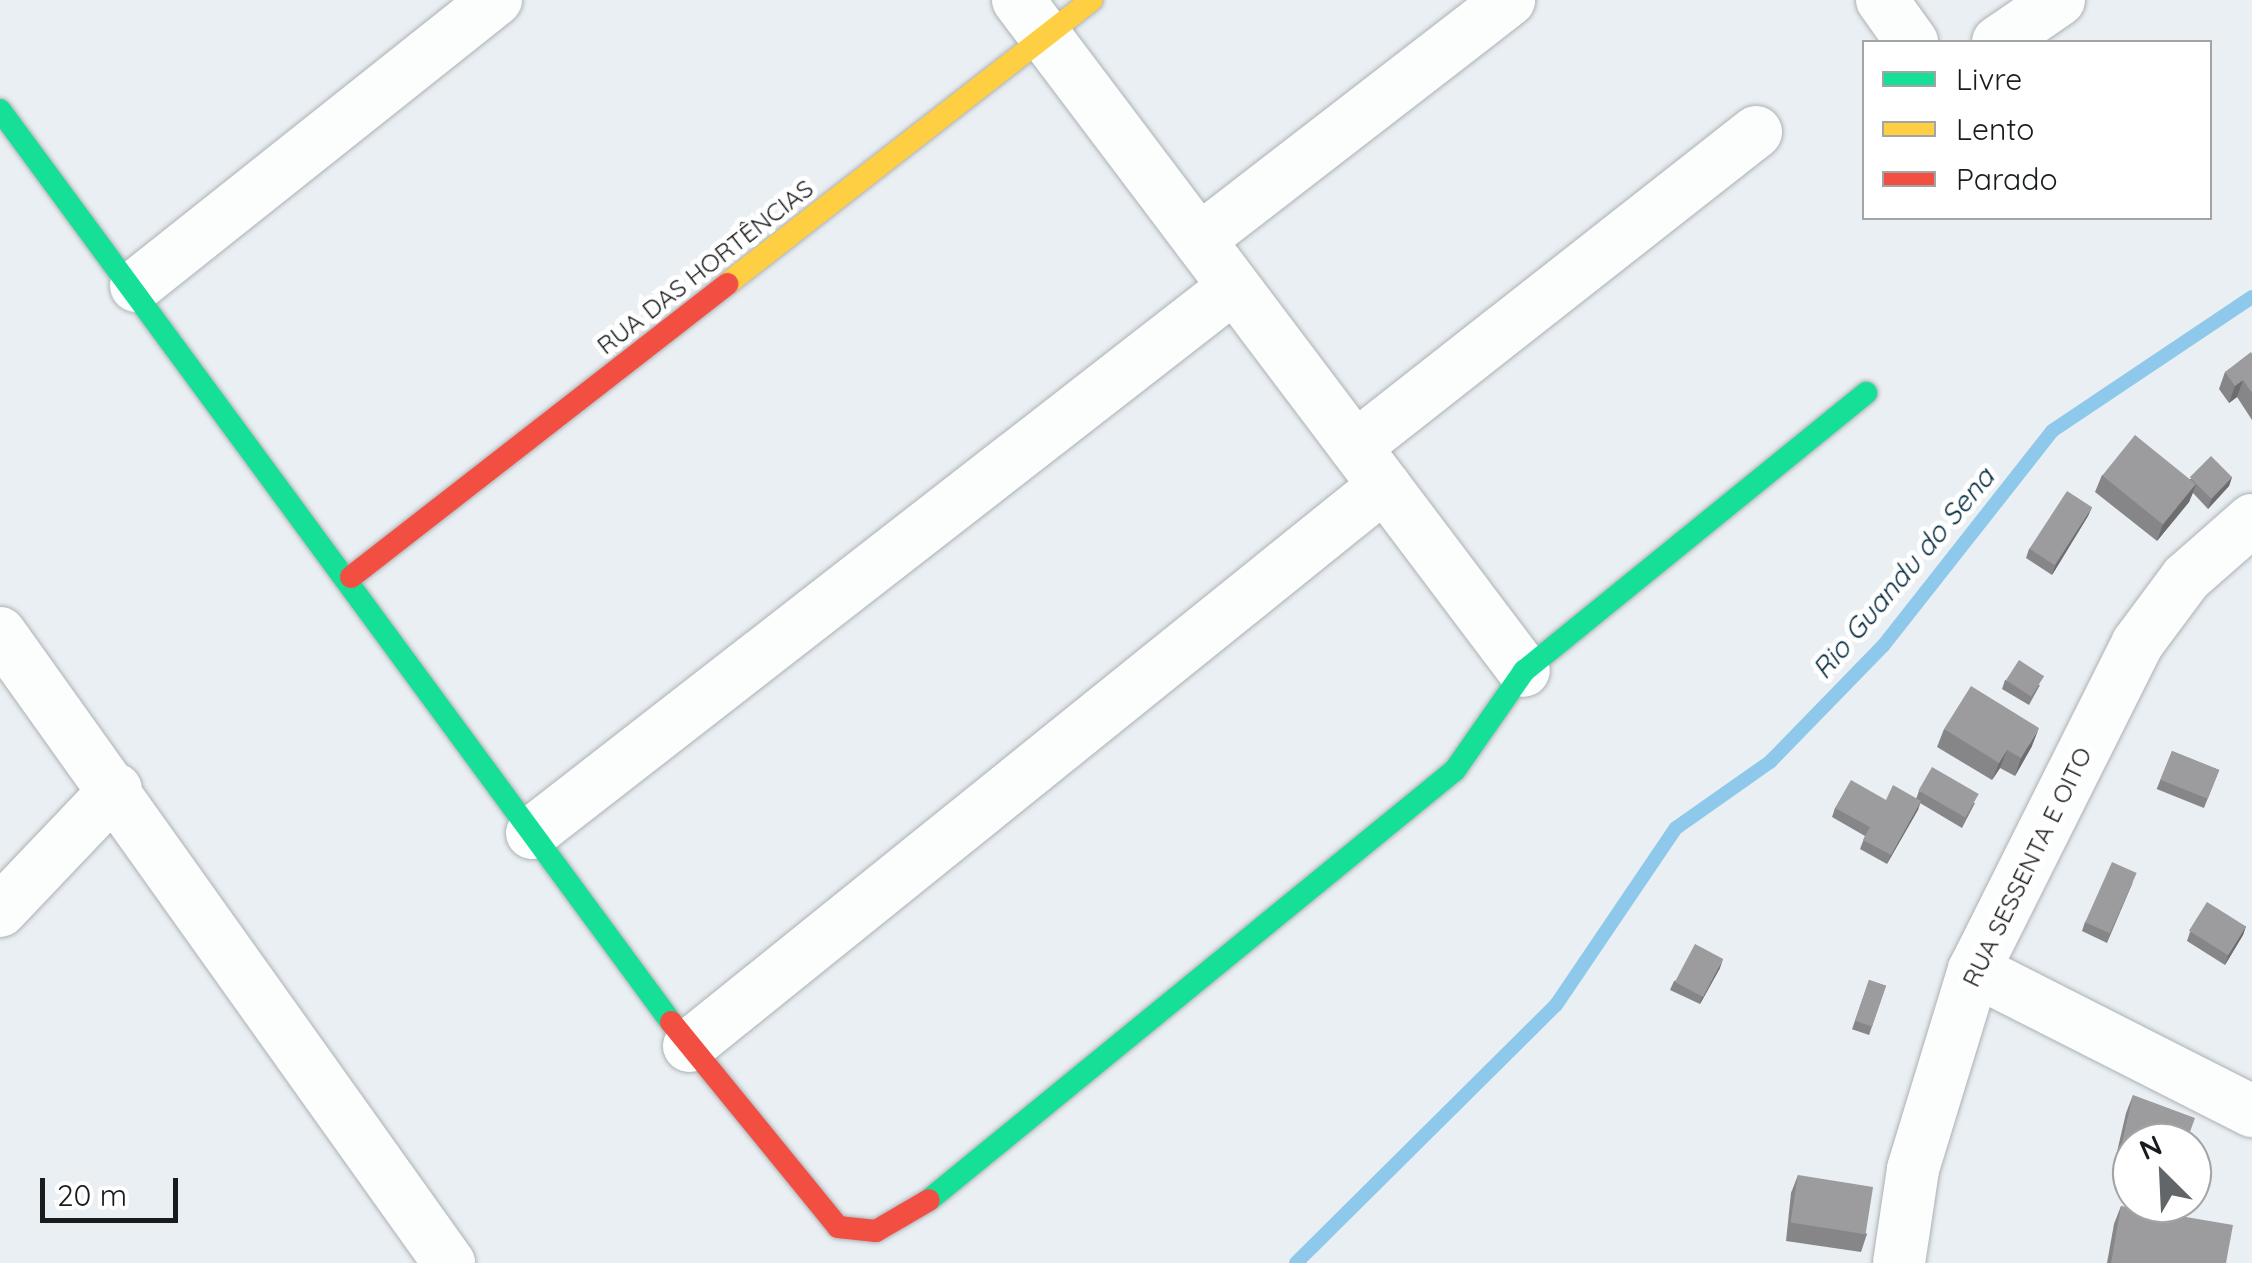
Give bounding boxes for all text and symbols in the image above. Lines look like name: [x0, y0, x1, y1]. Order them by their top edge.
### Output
legend: [1862, 40, 2212, 220]
text: Livre: [1956, 60, 2022, 98]
text: Lento: [1956, 110, 2034, 148]
text: Parado: [1956, 160, 2058, 198]
street label: RUA DAS HORTÊNCIAS: [591, 173, 819, 361]
water label: Rio Guandu do Sena: [1805, 461, 2001, 685]
street label: RUA SESSENTA E OITO: [1956, 742, 2098, 992]
north arrow: [2112, 1123, 2212, 1223]
text: N: [2134, 1127, 2167, 1167]
scale bar: [45, 1158, 182, 1220]
text: 20 m: [57, 1176, 127, 1214]

